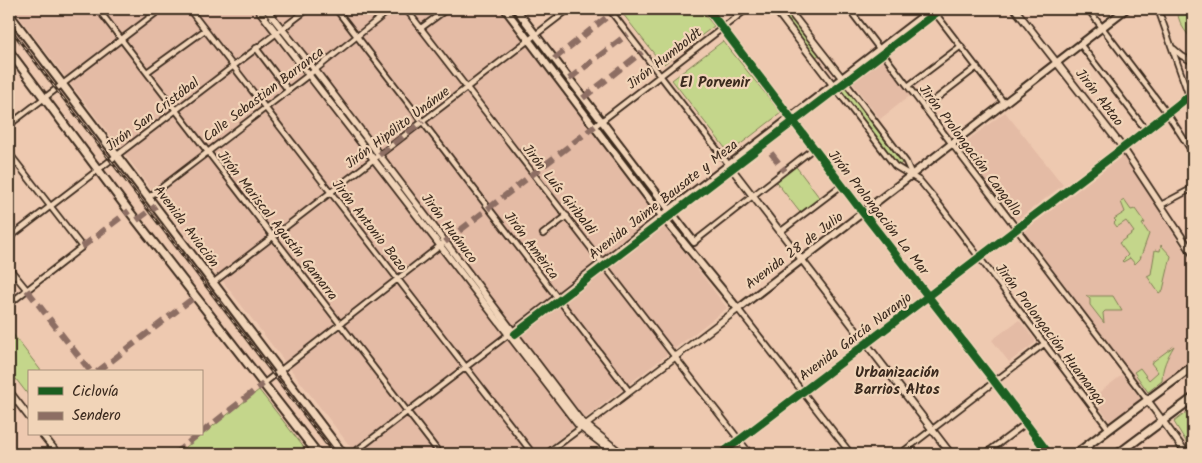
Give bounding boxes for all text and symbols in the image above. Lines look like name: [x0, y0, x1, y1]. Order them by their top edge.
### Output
street label: Jirón Humboldt: [622, 22, 708, 95]
street label: Calle Sebastian Barranca: [198, 42, 329, 148]
street label: Jirón Abtao: [1070, 64, 1129, 131]
district label: El Porvenir: [680, 71, 750, 95]
street label: Jirón San Cristóbal: [101, 72, 205, 157]
street label: Jirón Hipólito Unánue: [340, 80, 455, 175]
street label: Jirón Prolongación Cangallo: [913, 80, 1027, 221]
street label: Avenida Jaime Bausate y Meza: [584, 134, 743, 265]
street label: Jirón Luís Giribaldi: [516, 139, 602, 241]
street label: Jirón Prolongación La Mar: [822, 145, 935, 281]
street label: Jirón Mariscal Agustín Gamarra: [211, 146, 343, 306]
street label: Jirón Antonio Bazo: [326, 175, 412, 277]
street label: Avenida Aviación: [148, 181, 225, 272]
street label: Jirón Huánuco: [415, 189, 483, 269]
street label: Avenida 28 de Julio: [741, 206, 848, 295]
street label: Jirón Amèrica: [498, 207, 564, 284]
street label: Jirón Prolongación Huamanga: [989, 259, 1111, 410]
street label: Avenida García Naranjo: [794, 287, 917, 387]
district label: Urbanización Barrios Altos: [854, 361, 940, 402]
legend: [28, 370, 202, 436]
text: Ciclovía: [72, 380, 119, 404]
text: Sendero: [72, 404, 121, 428]

